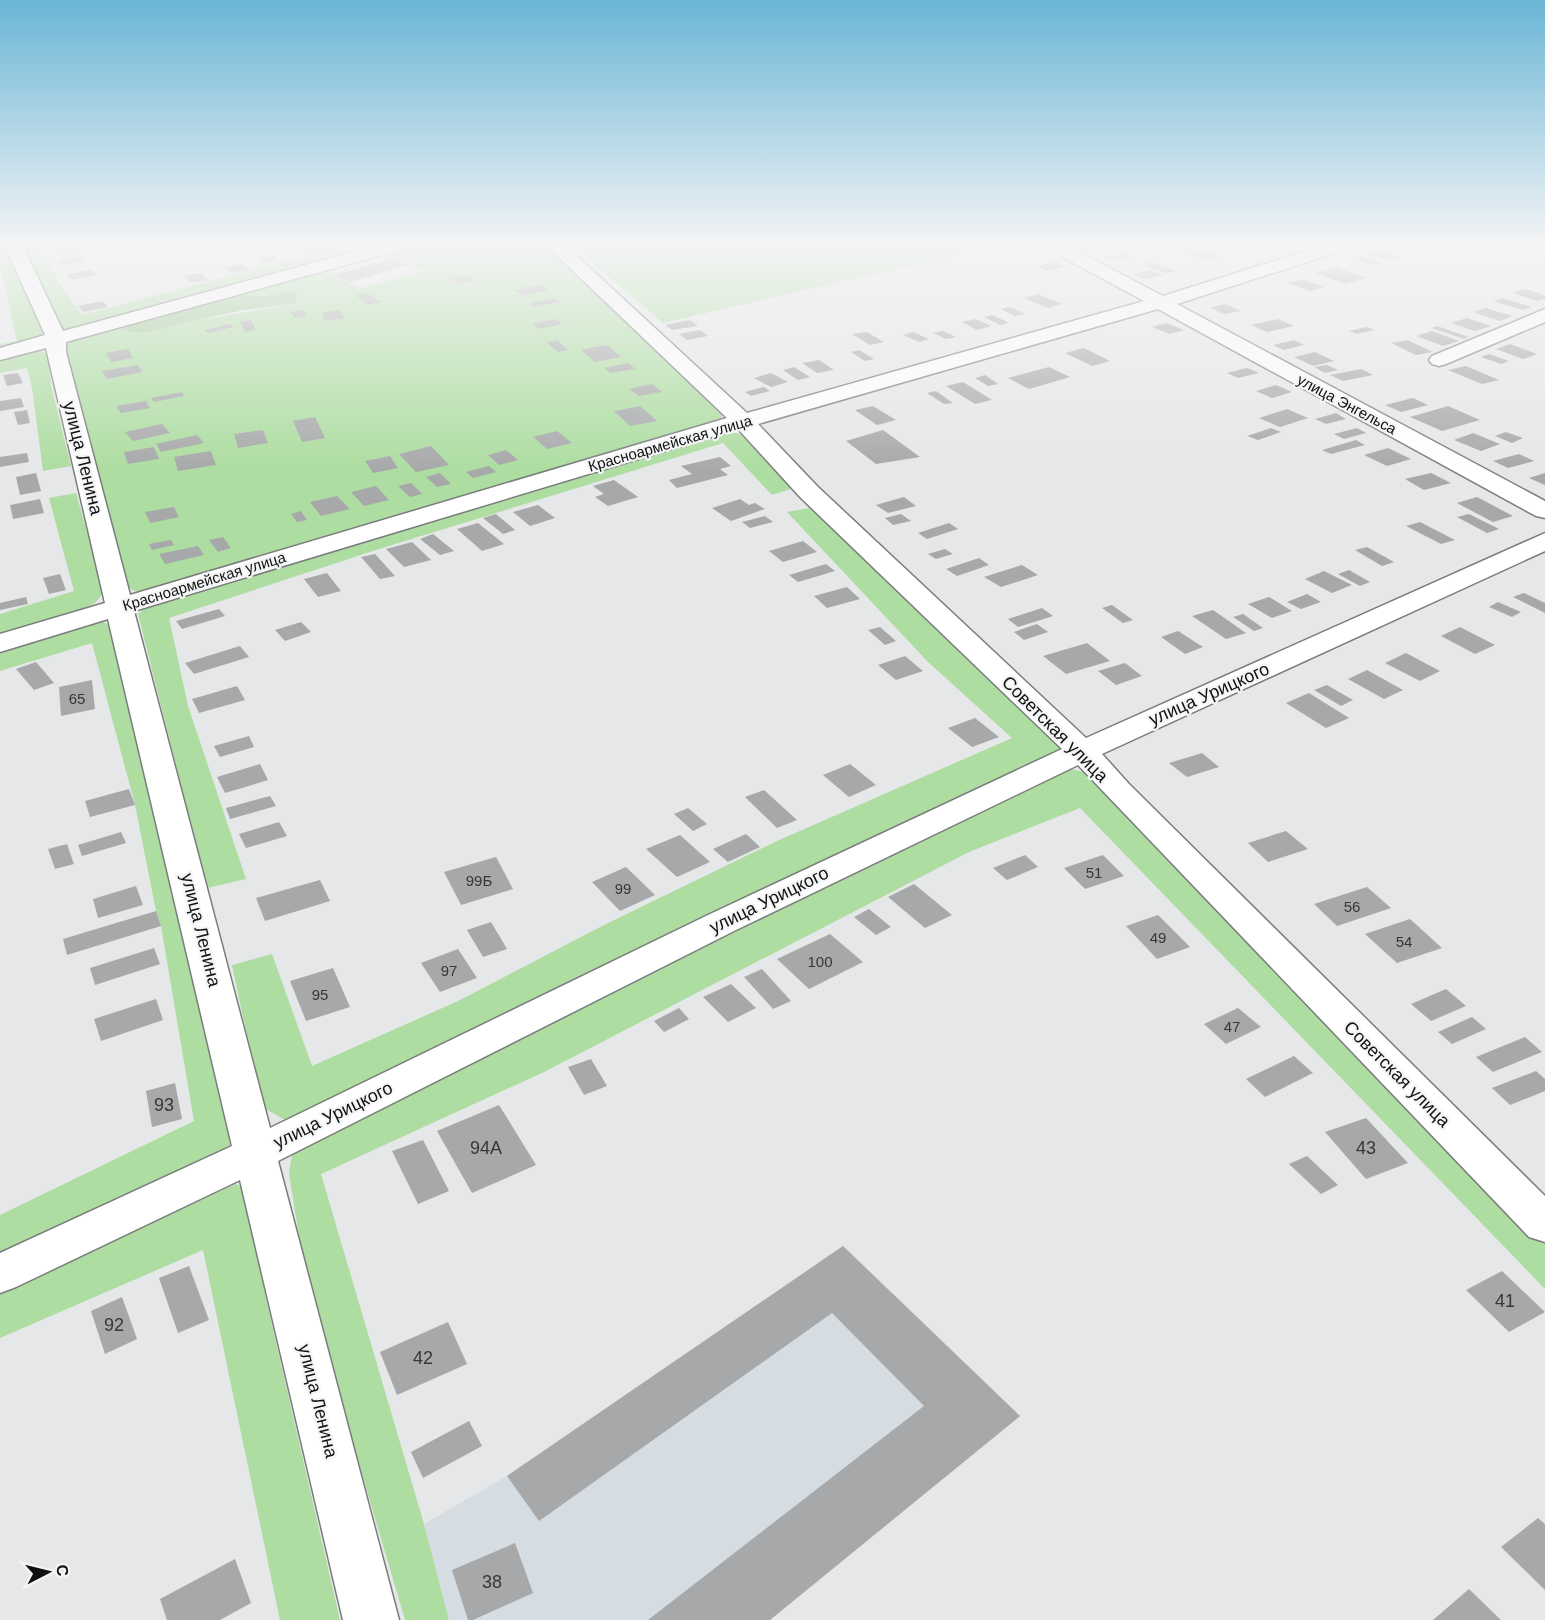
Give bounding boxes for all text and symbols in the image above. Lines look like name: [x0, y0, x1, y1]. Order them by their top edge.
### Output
street label: улица Энгельса: [1295, 371, 1400, 438]
street label: улица Ленина: [59, 399, 107, 518]
street label: Красноармейская улица: [586, 411, 754, 475]
street label: Красноармейская улица: [120, 548, 288, 614]
street label: улица Урицкого: [1146, 658, 1272, 730]
street label: Советская улица: [998, 672, 1113, 787]
house number: 65: [69, 690, 85, 707]
street label: улица Урицкого: [706, 863, 832, 937]
house number: 51: [1086, 864, 1102, 881]
street label: улица Ленина: [177, 871, 225, 990]
house number: 99Б: [466, 872, 492, 889]
house number: 99: [615, 880, 631, 897]
house number: 56: [1344, 898, 1360, 915]
house number: 49: [1150, 929, 1166, 946]
house number: 54: [1396, 933, 1412, 950]
house number: 100: [807, 953, 833, 970]
house number: 97: [441, 962, 457, 979]
house number: 95: [312, 986, 328, 1003]
street label: Советская улица: [1340, 1017, 1455, 1132]
house number: 47: [1224, 1018, 1240, 1035]
street label: улица Урицкого: [270, 1078, 396, 1152]
house number: 93: [154, 1095, 174, 1115]
house number: 94А: [470, 1138, 502, 1158]
house number: 43: [1356, 1138, 1376, 1158]
house number: 41: [1495, 1291, 1515, 1311]
house number: 92: [104, 1315, 124, 1335]
street label: улица Ленина: [294, 1342, 342, 1461]
house number: 42: [413, 1348, 433, 1368]
north arrow: [18, 1542, 78, 1602]
text: С: [53, 1563, 72, 1577]
house number: 38: [482, 1572, 502, 1592]

